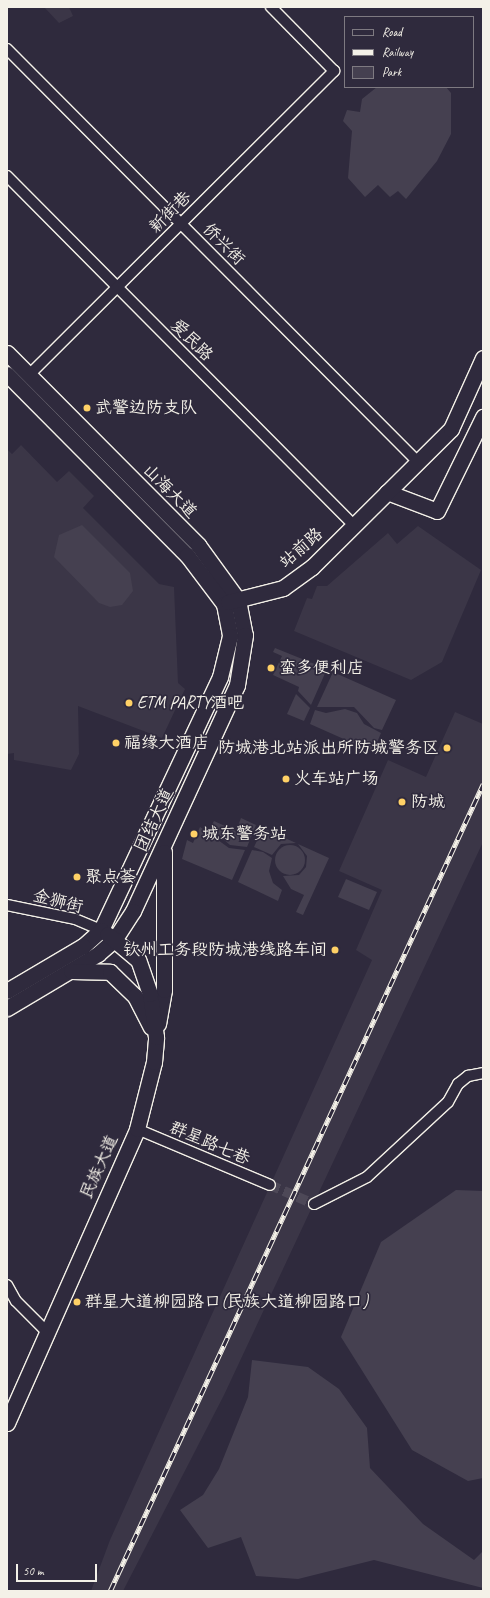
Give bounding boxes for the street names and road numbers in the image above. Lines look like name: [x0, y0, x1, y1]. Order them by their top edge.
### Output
street label: 新街巷: [145, 187, 195, 237]
street label: 侨兴街: [199, 219, 249, 269]
street label: 爱民路: [167, 315, 217, 365]
street label: 山海大道: [139, 460, 201, 522]
street label: 站前路: [275, 524, 327, 572]
street label: 团结大道: [130, 785, 178, 855]
street label: 金狮街: [31, 885, 85, 917]
street label: 群星路七巷: [167, 1117, 253, 1169]
street label: 民族大道: [76, 1132, 122, 1202]

